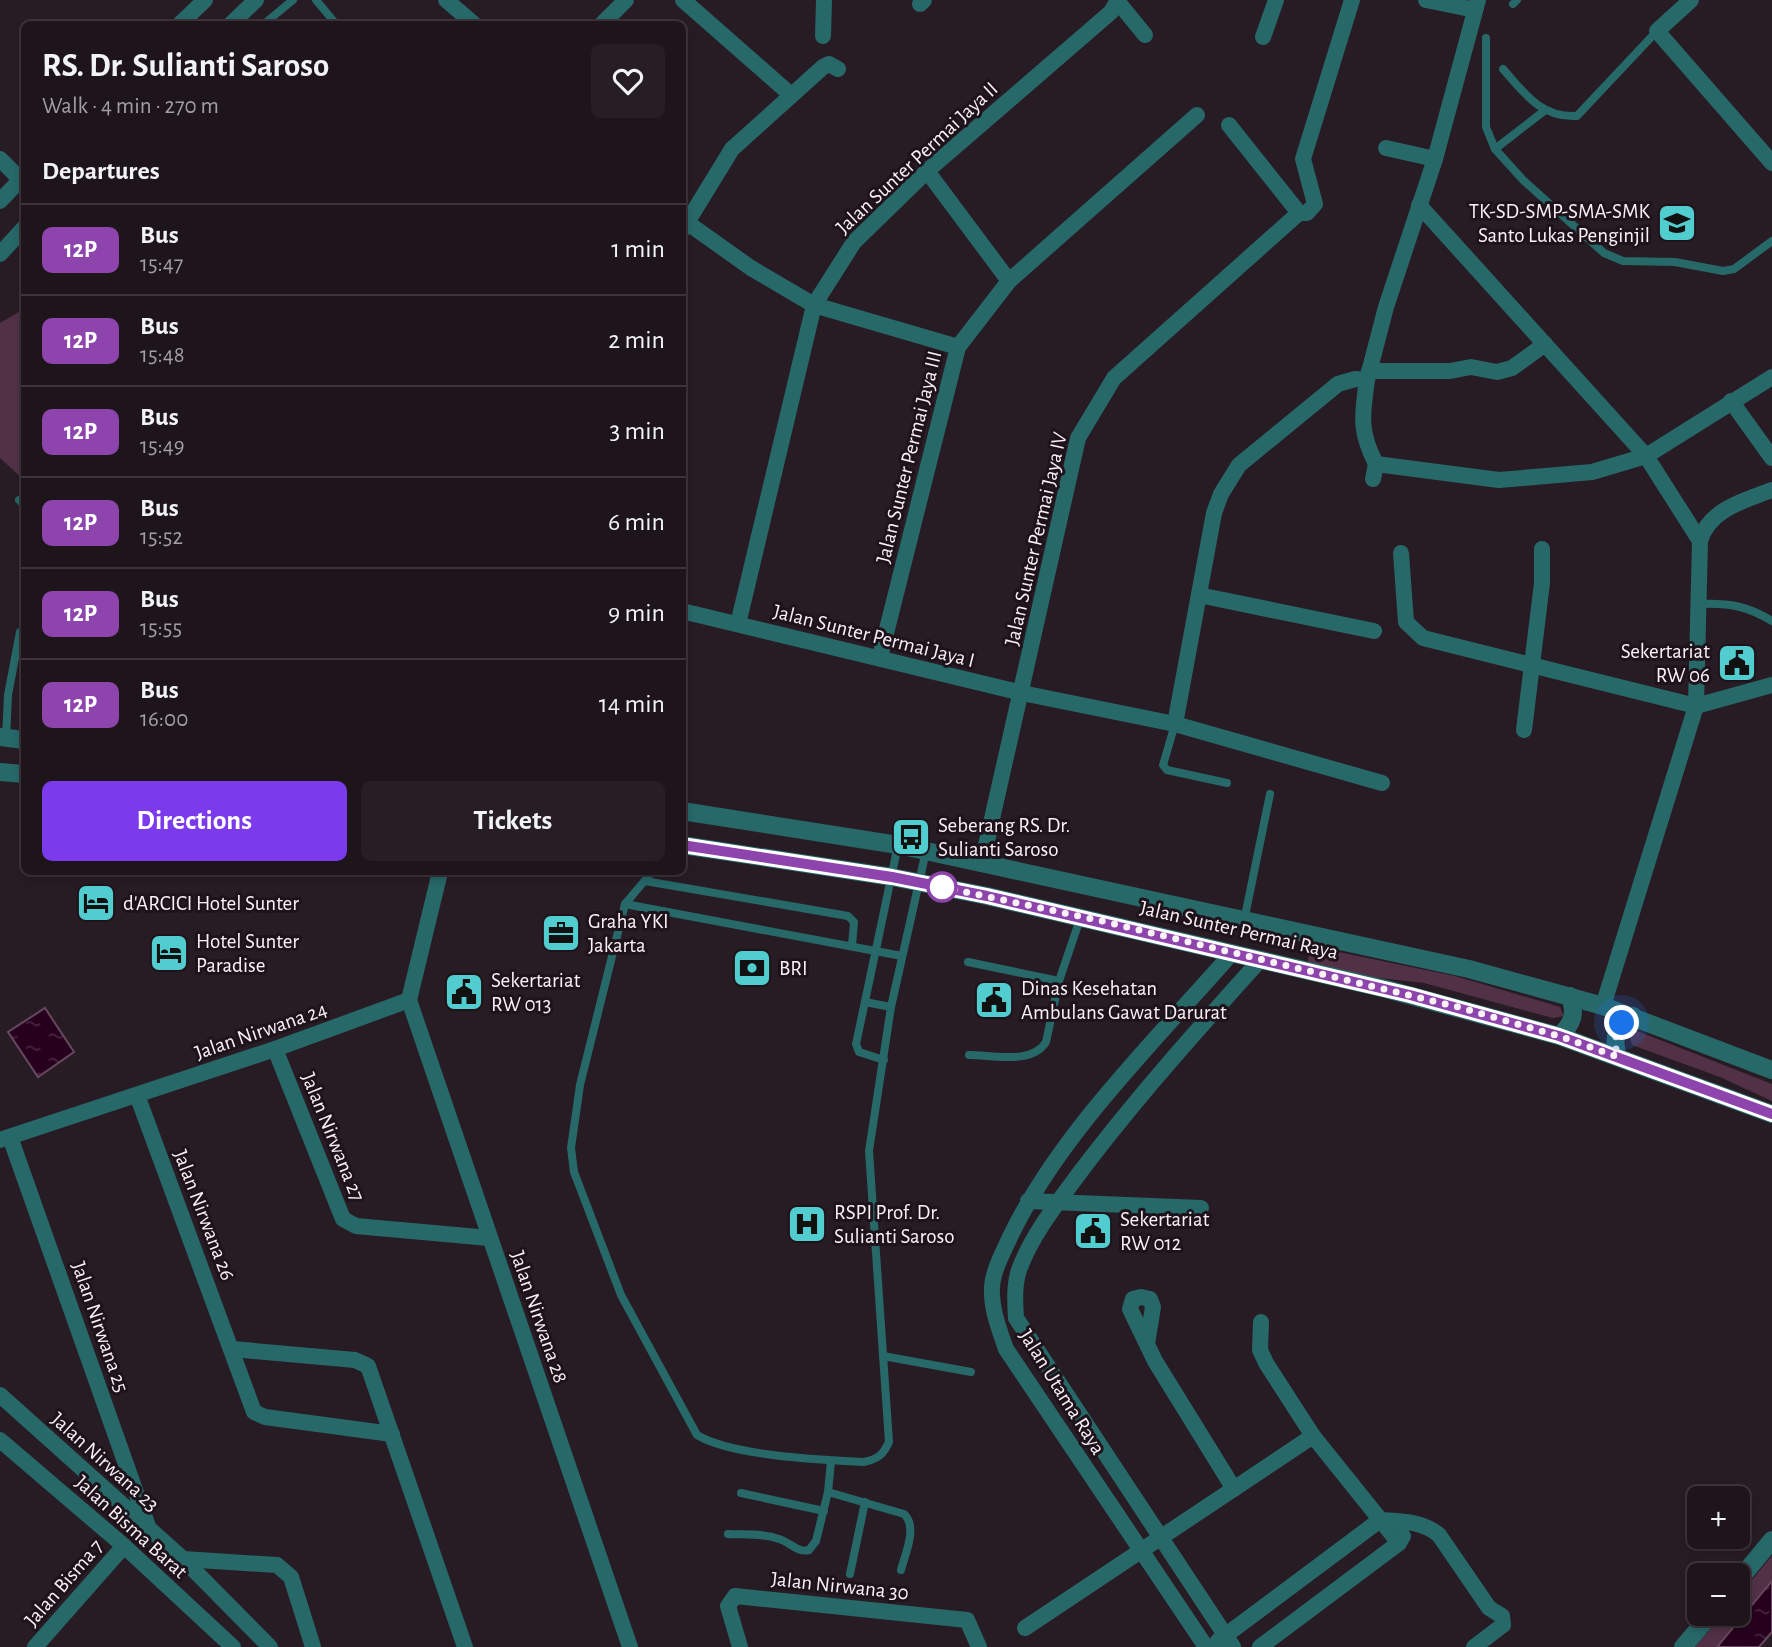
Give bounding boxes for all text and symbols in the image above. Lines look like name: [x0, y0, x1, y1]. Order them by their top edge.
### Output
button: heart: [591, 44, 665, 118]
text: RS. Dr. Sulianti Saroso: [42, 50, 329, 83]
street label: Jalan Sunter Permai Jaya II: [832, 78, 1002, 238]
text: Walk · 4 min · 270 m: [42, 95, 219, 118]
text: Departures: [42, 158, 160, 184]
place label: TK-SD-SMP-SMA-SMK Santo Lukas Penginjil: [1469, 201, 1650, 246]
school or university icon: TK-SD-SMP-SMA-SMK Santo Lukas Penginjil: [1656, 202, 1698, 244]
text: Bus: [140, 222, 179, 248]
text: 1 min: [611, 236, 665, 262]
text: 12P: [64, 238, 97, 262]
text: 15:47: [140, 253, 183, 276]
text: Bus: [140, 313, 179, 339]
text: 2 min: [608, 327, 665, 353]
text: 12P: [64, 329, 97, 353]
text: 15:48: [140, 344, 185, 367]
street label: Jalan Sunter Permai Jaya III: [872, 349, 946, 565]
text: Bus: [140, 404, 179, 430]
text: 3 min: [609, 418, 665, 444]
text: 12P: [64, 420, 97, 444]
street label: Jalan Sunter Permai Jaya IV: [1001, 430, 1071, 648]
text: 15:49: [140, 435, 185, 458]
text: Bus: [140, 495, 179, 521]
text: 6 min: [608, 509, 665, 535]
text: 12P: [64, 511, 97, 535]
text: 15:52: [140, 526, 183, 549]
text: Bus: [140, 586, 179, 612]
text: 9 min: [608, 600, 665, 626]
street label: Jalan Sunter Permai Jaya I: [771, 601, 977, 671]
text: 12P: [64, 602, 97, 626]
text: 15:55: [140, 617, 182, 640]
place label: Sekertariat RW 06: [1621, 641, 1710, 686]
public building icon: Sekertariat RW 06: [1716, 642, 1758, 684]
text: Bus: [140, 677, 179, 703]
text: 14 min: [599, 691, 665, 717]
text: 12P: [64, 693, 97, 717]
text: 16:00: [140, 708, 188, 731]
button: Directions: [42, 781, 347, 861]
button: Tickets: [361, 781, 665, 861]
place label: Seberang RS. Dr. Sulianti Saroso: [938, 815, 1070, 860]
bus stop icon: Seberang RS. Dr. Sulianti Saroso: [890, 816, 932, 858]
unlabelled marker: [927, 872, 957, 902]
hotel icon: d'ARCICI Hotel Sunter: [75, 882, 117, 924]
place label: d'ARCICI Hotel Sunter: [123, 893, 299, 914]
street label: Jalan Sunter Permai Raya: [1138, 897, 1341, 963]
place label: Graha YKI Jakarta: [588, 911, 669, 956]
office icon: Graha YKI Jakarta: [540, 912, 582, 954]
place label: Hotel Sunter Paradise: [196, 931, 299, 976]
hotel icon: Hotel Sunter Paradise: [148, 932, 190, 974]
bank icon: BRI: [731, 947, 773, 989]
place label: BRI: [779, 958, 808, 979]
place label: Sekertariat RW 013: [491, 970, 581, 1015]
public building icon: Sekertariat RW 013: [443, 971, 485, 1013]
place label: Dinas Kesehatan Ambulans Gawat Darurat: [1021, 978, 1227, 1023]
public building icon: Dinas Kesehatan Ambulans Gawat Darurat: [973, 979, 1015, 1021]
street label: Jalan Nirwana 24: [192, 999, 330, 1063]
your location: [1604, 1005, 1639, 1040]
street label: Jalan Nirwana 27: [298, 1070, 368, 1205]
street label: Jalan Nirwana 26: [169, 1147, 239, 1283]
place label: RSPI Prof. Dr. Sulianti Saroso: [834, 1202, 955, 1247]
hospital icon: RSPI Prof. Dr. Sulianti Saroso: [786, 1203, 828, 1245]
place label: Sekertariat RW 012: [1120, 1209, 1210, 1254]
public building icon: Sekertariat RW 012: [1072, 1210, 1114, 1252]
street label: Jalan Nirwana 28: [507, 1248, 571, 1386]
street label: Jalan Nirwana 25: [68, 1259, 132, 1395]
street label: Jalan Utama Raya: [1015, 1326, 1109, 1458]
street label: Jalan Nirwana 23: [47, 1408, 163, 1516]
street label: Jalan Bisma Barat: [71, 1471, 191, 1583]
map controls: [1687, 1486, 1750, 1626]
button: +: [1687, 1486, 1750, 1549]
street label: Jalan Bisma 7: [21, 1535, 107, 1631]
button: −: [1687, 1563, 1750, 1626]
street label: Jalan Nirwana 30: [770, 1568, 910, 1604]

